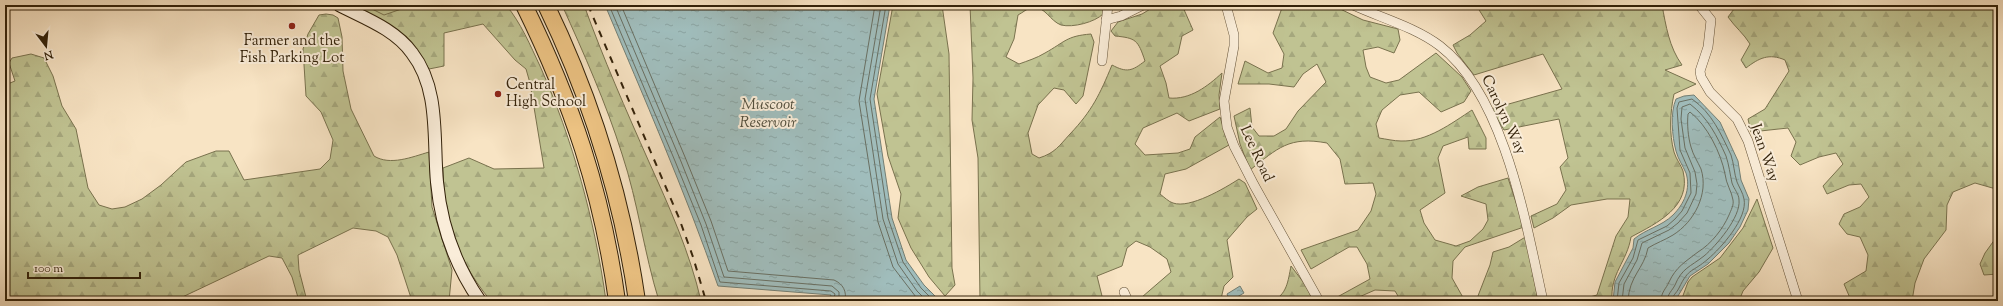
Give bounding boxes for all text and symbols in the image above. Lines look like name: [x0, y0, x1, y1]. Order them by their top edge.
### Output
marker: Farmer and the Fish Parking Lot: [287, 21, 297, 31]
north arrow: [26, 26, 66, 66]
place label: Farmer and the Fish Parking Lot: [240, 31, 344, 69]
text: N: [42, 45, 56, 64]
street label: Carolyn Way: [1475, 72, 1531, 159]
place label: Central High School: [506, 75, 586, 113]
marker: Central High School: [493, 89, 503, 99]
water label: Muscoot Reservoir: [739, 94, 797, 135]
street label: Jean Way: [1744, 120, 1784, 185]
street label: Lee Road: [1234, 122, 1278, 186]
scale bar: [28, 254, 140, 280]
text: 100 m: [34, 260, 63, 278]

